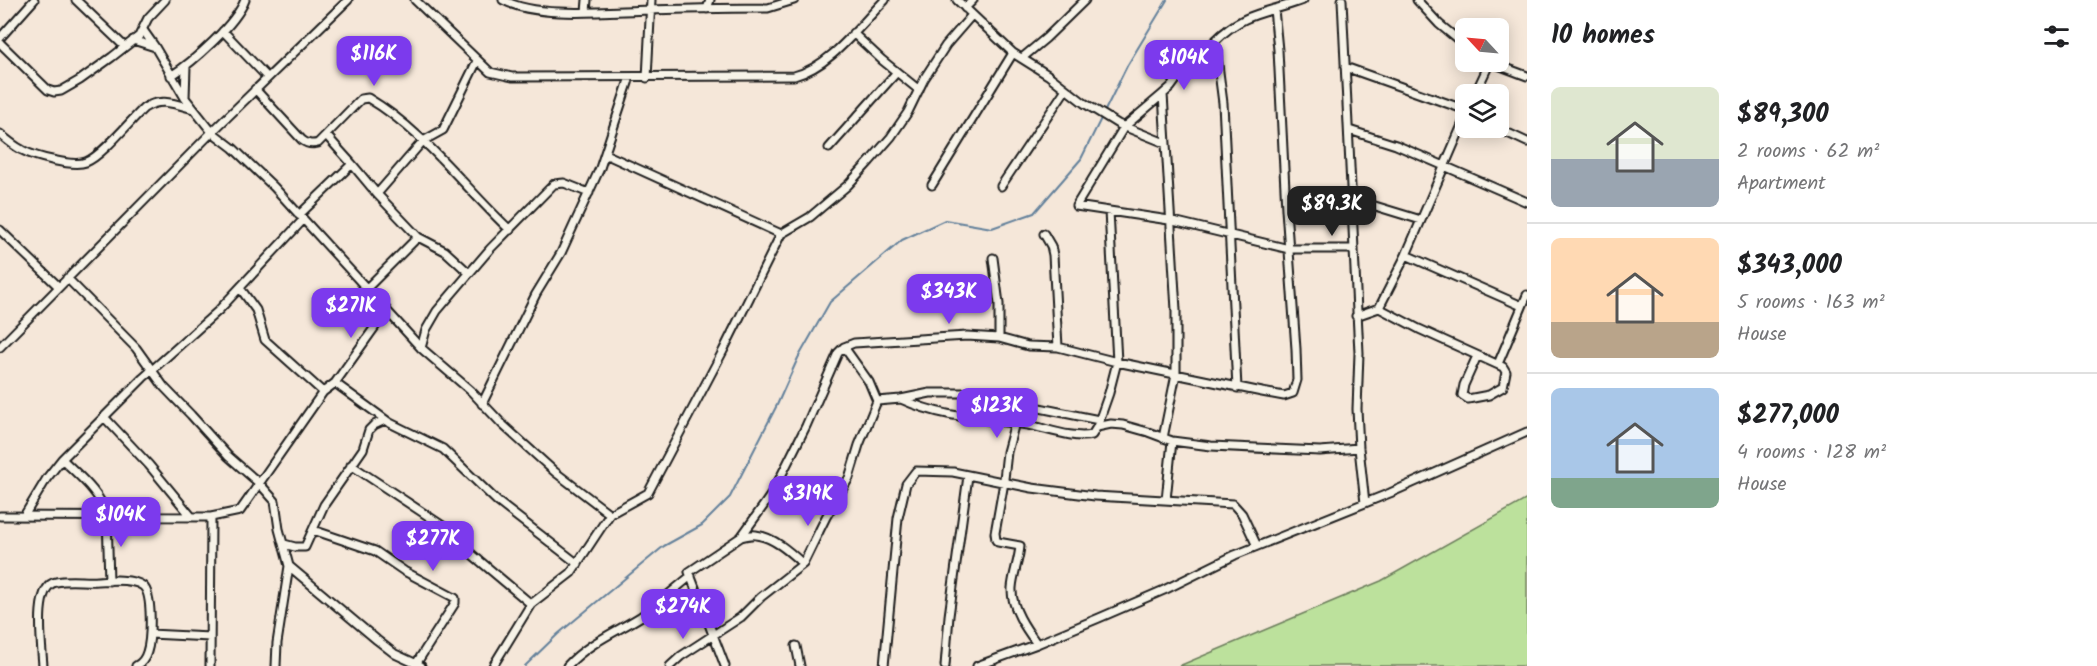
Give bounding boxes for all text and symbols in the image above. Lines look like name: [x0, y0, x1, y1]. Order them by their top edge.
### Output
text: 10 homes: [1551, 15, 1655, 57]
north arrow: [1455, 18, 1509, 72]
map controls: [1455, 18, 1509, 138]
icon: filters: [2040, 20, 2073, 53]
pin: $116K: [332, 36, 416, 87]
text: $116K: [351, 39, 397, 71]
pin: $104K: [1142, 40, 1226, 91]
text: $104K: [1158, 43, 1210, 75]
button: layers: [1455, 84, 1509, 138]
text: $89,300: [1737, 94, 1829, 136]
icon: home: [1599, 111, 1671, 183]
text: 2 rooms · 62 m²: [1737, 136, 1879, 168]
text: Apartment: [1737, 168, 1826, 200]
pin: $89.3K: [1283, 186, 1381, 237]
text: $89.3K: [1301, 189, 1363, 221]
text: $343,000: [1737, 245, 1842, 287]
icon: home: [1599, 262, 1671, 334]
pin: $343K: [907, 274, 991, 325]
text: $343K: [921, 277, 977, 309]
text: 5 rooms · 163 m²: [1737, 287, 1885, 319]
pin: $271K: [309, 288, 393, 339]
text: $271K: [325, 291, 377, 323]
text: House: [1737, 319, 1787, 351]
pin: $123K: [955, 388, 1039, 439]
text: $123K: [971, 391, 1023, 423]
text: $277,000: [1737, 395, 1839, 437]
icon: home: [1599, 412, 1671, 484]
text: 4 rooms · 128 m²: [1737, 437, 1886, 469]
text: House: [1737, 469, 1787, 501]
pin: $319K: [766, 476, 850, 527]
text: $319K: [783, 479, 833, 511]
pin: $104K: [79, 497, 163, 548]
text: $104K: [95, 500, 147, 532]
pin: $277K: [391, 521, 475, 572]
text: $277K: [406, 524, 460, 556]
pin: $274K: [641, 589, 725, 640]
text: $274K: [655, 592, 711, 624]

